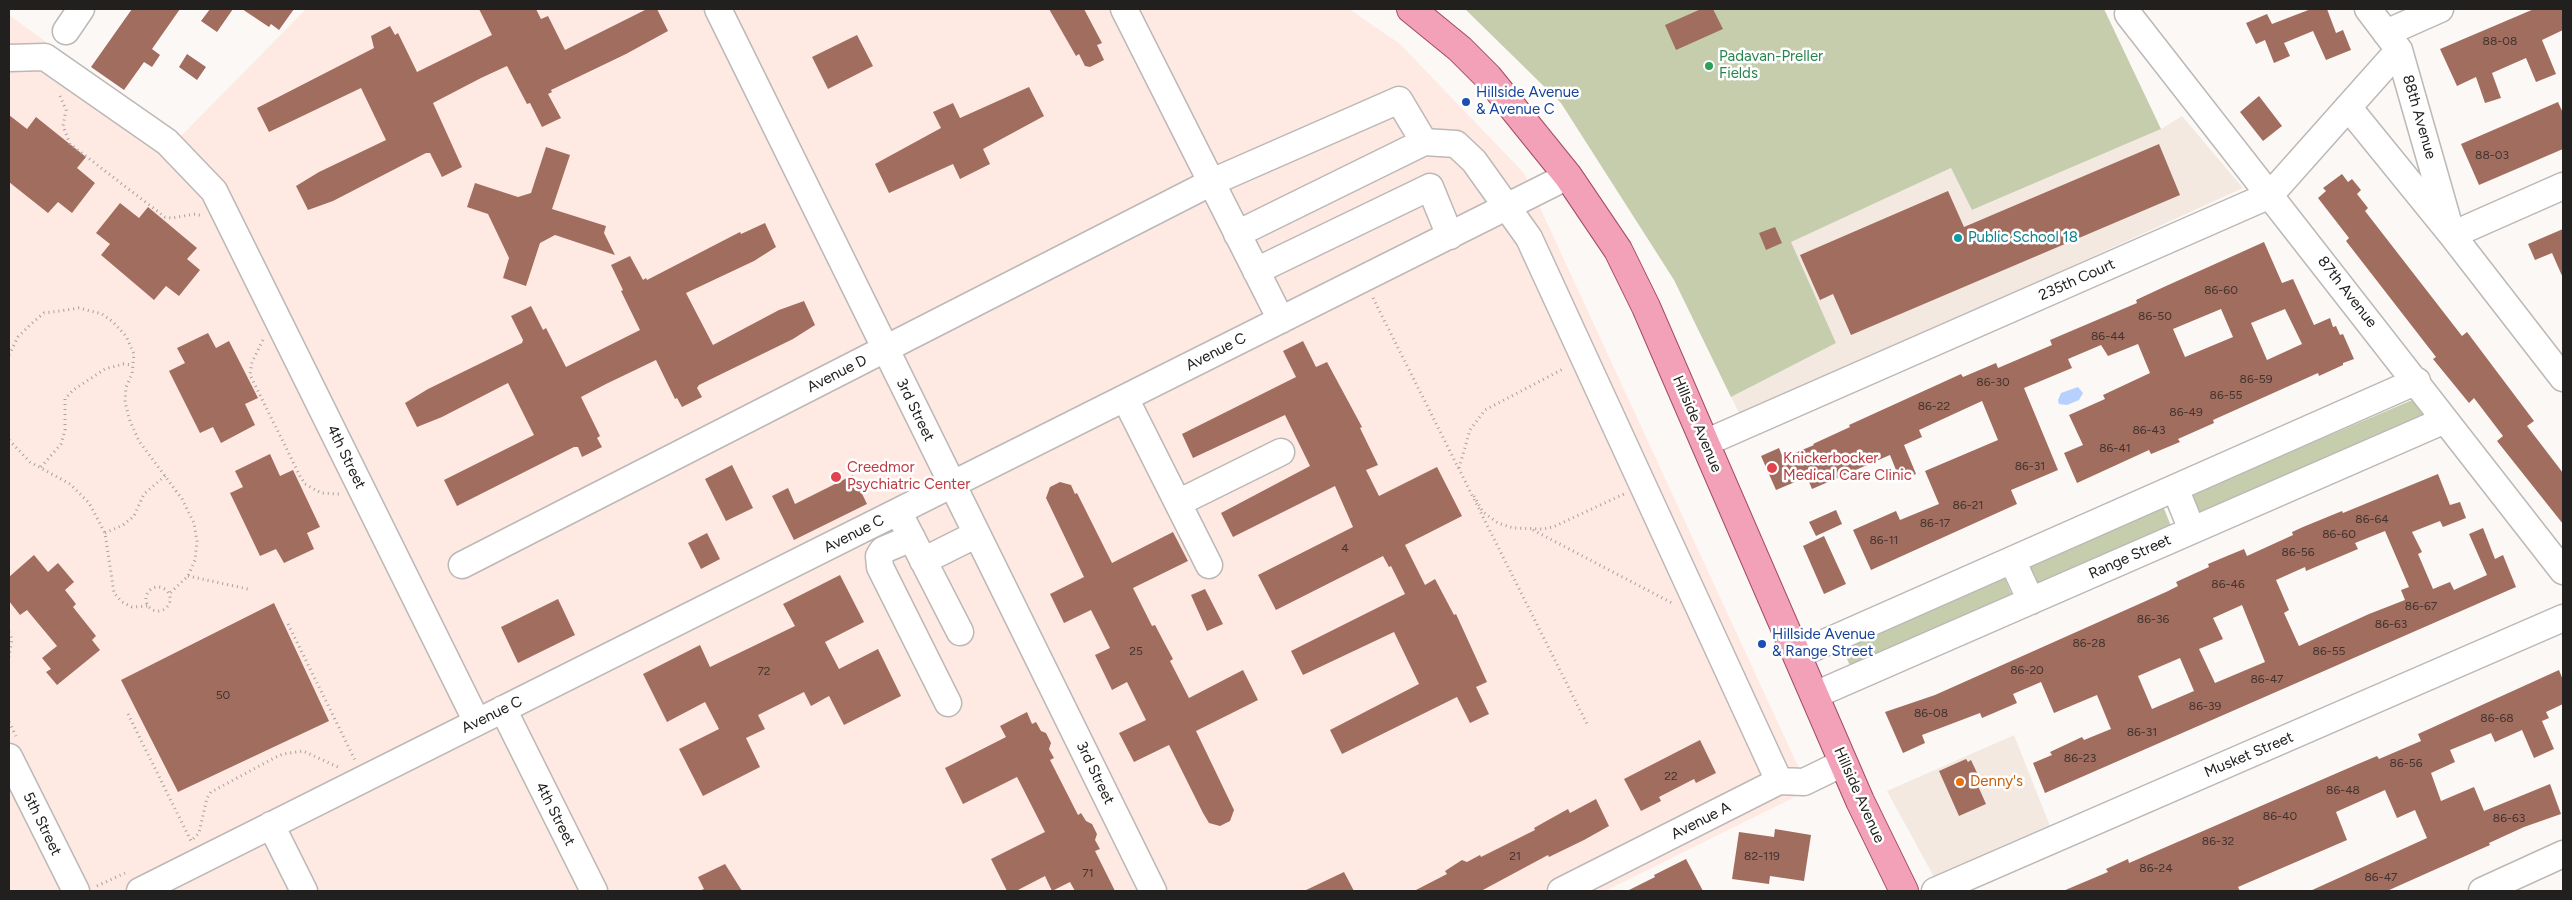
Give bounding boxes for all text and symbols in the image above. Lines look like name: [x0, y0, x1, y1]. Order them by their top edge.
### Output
house number: 88-08: [2483, 34, 2517, 48]
place label: Padavan-Preller Fields: [1719, 48, 1823, 83]
marker: Padavan-Preller Fields: [1703, 60, 1715, 72]
street label: 88th Avenue: [2398, 73, 2440, 161]
place label: Hillside Avenue & Avenue C: [1476, 84, 1579, 119]
marker: Hillside Avenue & Avenue C: [1460, 96, 1472, 108]
house number: 88-03: [2475, 148, 2509, 162]
place label: Public School 18: [1968, 229, 2078, 247]
marker: Public School 18: [1952, 232, 1964, 244]
street label: 87th Avenue: [2314, 253, 2380, 331]
street label: 235th Court: [2036, 255, 2118, 305]
house number: 86-60: [2204, 283, 2238, 297]
house number: 86-50: [2138, 309, 2172, 323]
street label: Avenue C: [1183, 329, 1249, 375]
house number: 86-44: [2091, 329, 2125, 343]
street label: Avenue D: [804, 351, 870, 397]
house number: 86-59: [2240, 372, 2272, 386]
street label: Hillside Avenue: [1669, 373, 1725, 475]
house number: 86-30: [1976, 375, 2010, 389]
street label: 3rd Street: [892, 376, 938, 444]
house number: 86-55: [2210, 388, 2242, 402]
house number: 86-22: [1918, 399, 1950, 413]
house number: 86-49: [2169, 405, 2203, 419]
street label: 4th Street: [323, 422, 369, 492]
house number: 86-43: [2132, 423, 2166, 437]
house number: 86-41: [2099, 441, 2131, 455]
place label: Knickerbocker Medical Care Clinic: [1783, 450, 1912, 485]
place label: Creedmor Psychiatric Center: [847, 459, 970, 494]
house number: 86-31: [2015, 459, 2045, 473]
marker: Knickerbocker Medical Care Clinic: [1765, 461, 1779, 475]
marker: Creedmor Psychiatric Center: [829, 470, 843, 484]
house number: 86-21: [1953, 498, 1983, 512]
street label: Avenue C: [821, 511, 887, 557]
house number: 86-64: [2355, 512, 2389, 526]
house number: 86-17: [1920, 516, 1950, 530]
house number: 86-60: [2322, 527, 2356, 541]
street label: Range Street: [2086, 531, 2174, 583]
house number: 86-11: [1869, 533, 1899, 547]
house number: 4: [1341, 541, 1349, 555]
house number: 86-56: [2282, 545, 2314, 559]
house number: 86-46: [2211, 577, 2245, 591]
house number: 86-67: [2405, 599, 2437, 613]
house number: 86-36: [2137, 612, 2169, 626]
house number: 86-63: [2375, 617, 2407, 631]
place label: Hillside Avenue & Range Street: [1772, 626, 1875, 661]
house number: 86-28: [2072, 636, 2106, 650]
marker: Hillside Avenue & Range Street: [1756, 638, 1768, 650]
house number: 25: [1129, 644, 1143, 658]
house number: 86-55: [2313, 644, 2345, 658]
house number: 86-20: [2010, 663, 2044, 677]
house number: 72: [757, 664, 771, 678]
house number: 86-47: [2250, 672, 2284, 686]
house number: 50: [216, 688, 230, 702]
street label: Avenue C: [459, 693, 525, 737]
house number: 86-39: [2189, 699, 2221, 713]
house number: 86-08: [1914, 706, 1948, 720]
house number: 86-68: [2480, 711, 2514, 725]
house number: 86-31: [2127, 725, 2157, 739]
street label: Musket Street: [2202, 728, 2296, 782]
street label: 3rd Street: [1072, 739, 1118, 807]
street label: Hillside Avenue: [1830, 744, 1888, 846]
house number: 86-23: [2064, 751, 2096, 765]
house number: 86-56: [2390, 756, 2422, 770]
house number: 22: [1664, 769, 1678, 783]
place label: Denny's: [1970, 773, 2023, 791]
marker: Denny's: [1954, 776, 1966, 788]
street label: 4th Street: [531, 779, 579, 849]
house number: 86-48: [2326, 783, 2360, 797]
street label: 5th Street: [19, 789, 65, 859]
street label: Avenue A: [1668, 798, 1734, 844]
house number: 86-40: [2263, 809, 2297, 823]
house number: 86-63: [2493, 811, 2525, 825]
house number: 86-32: [2202, 834, 2234, 848]
house number: 21: [1509, 849, 1521, 863]
house number: 82-119: [1744, 849, 1780, 863]
house number: 86-24: [2139, 861, 2173, 875]
house number: 71: [1082, 866, 1094, 880]
house number: 86-47: [2364, 870, 2398, 884]

